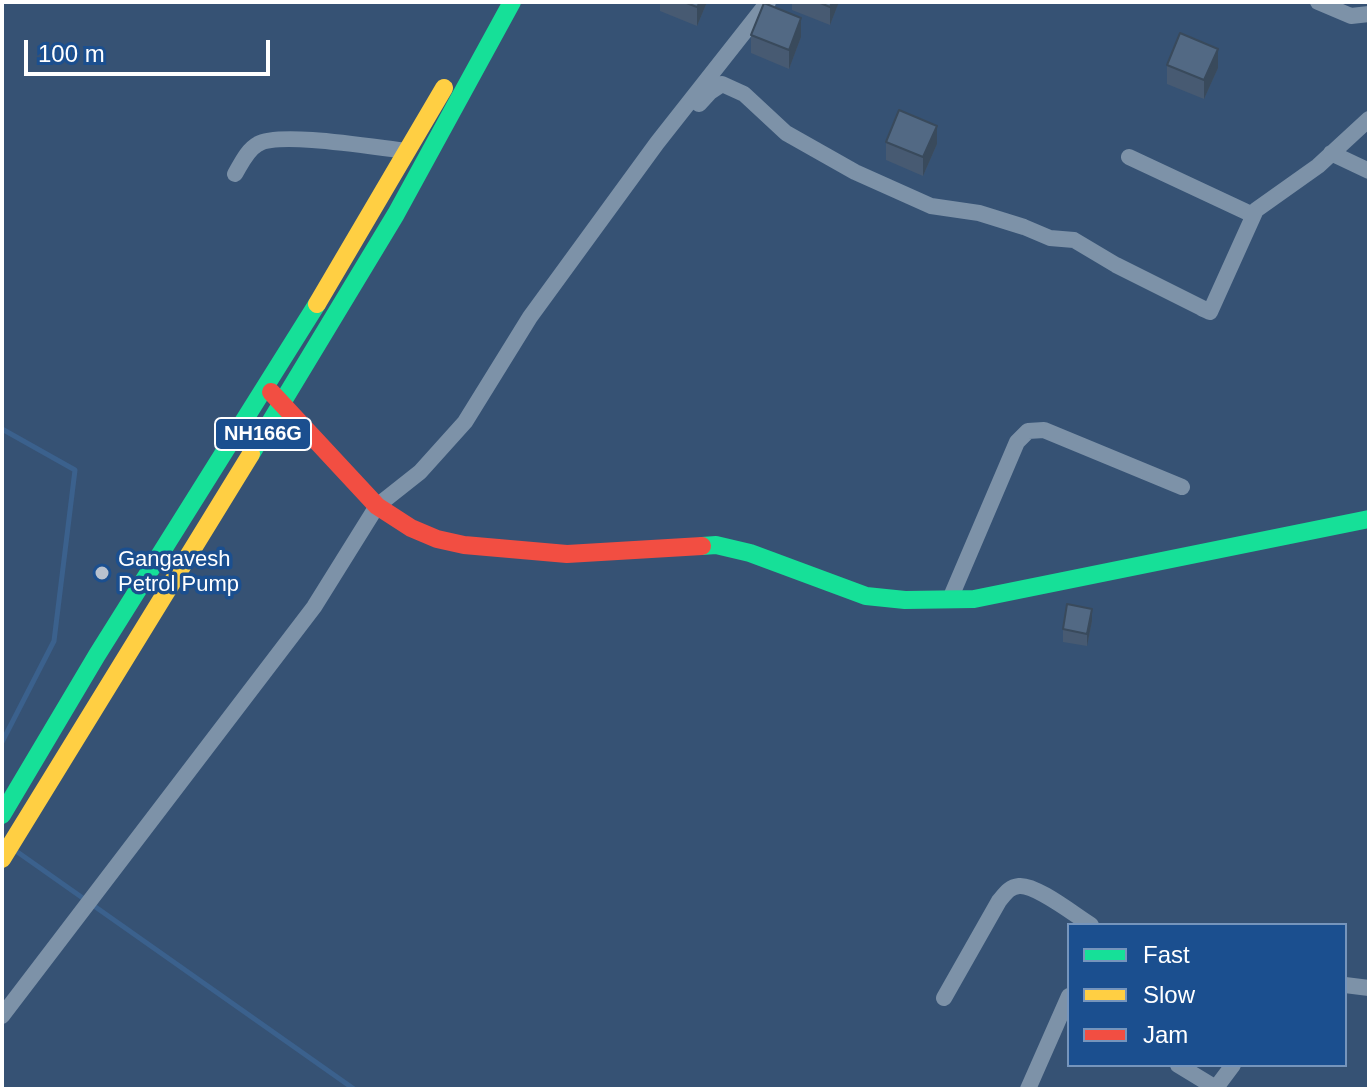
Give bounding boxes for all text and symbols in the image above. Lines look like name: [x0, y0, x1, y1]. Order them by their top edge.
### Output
scale bar: [28, 24, 274, 74]
text: 100 m: [38, 40, 105, 67]
road number: NH166G: [215, 418, 311, 450]
place label: Gangavesh Petrol Pump: [118, 547, 239, 598]
marker: Gangavesh Petrol Pump: [93, 564, 111, 582]
legend: [1067, 923, 1347, 1067]
text: Fast: [1143, 941, 1190, 968]
text: Slow: [1143, 981, 1195, 1008]
text: Jam: [1143, 1021, 1188, 1048]

